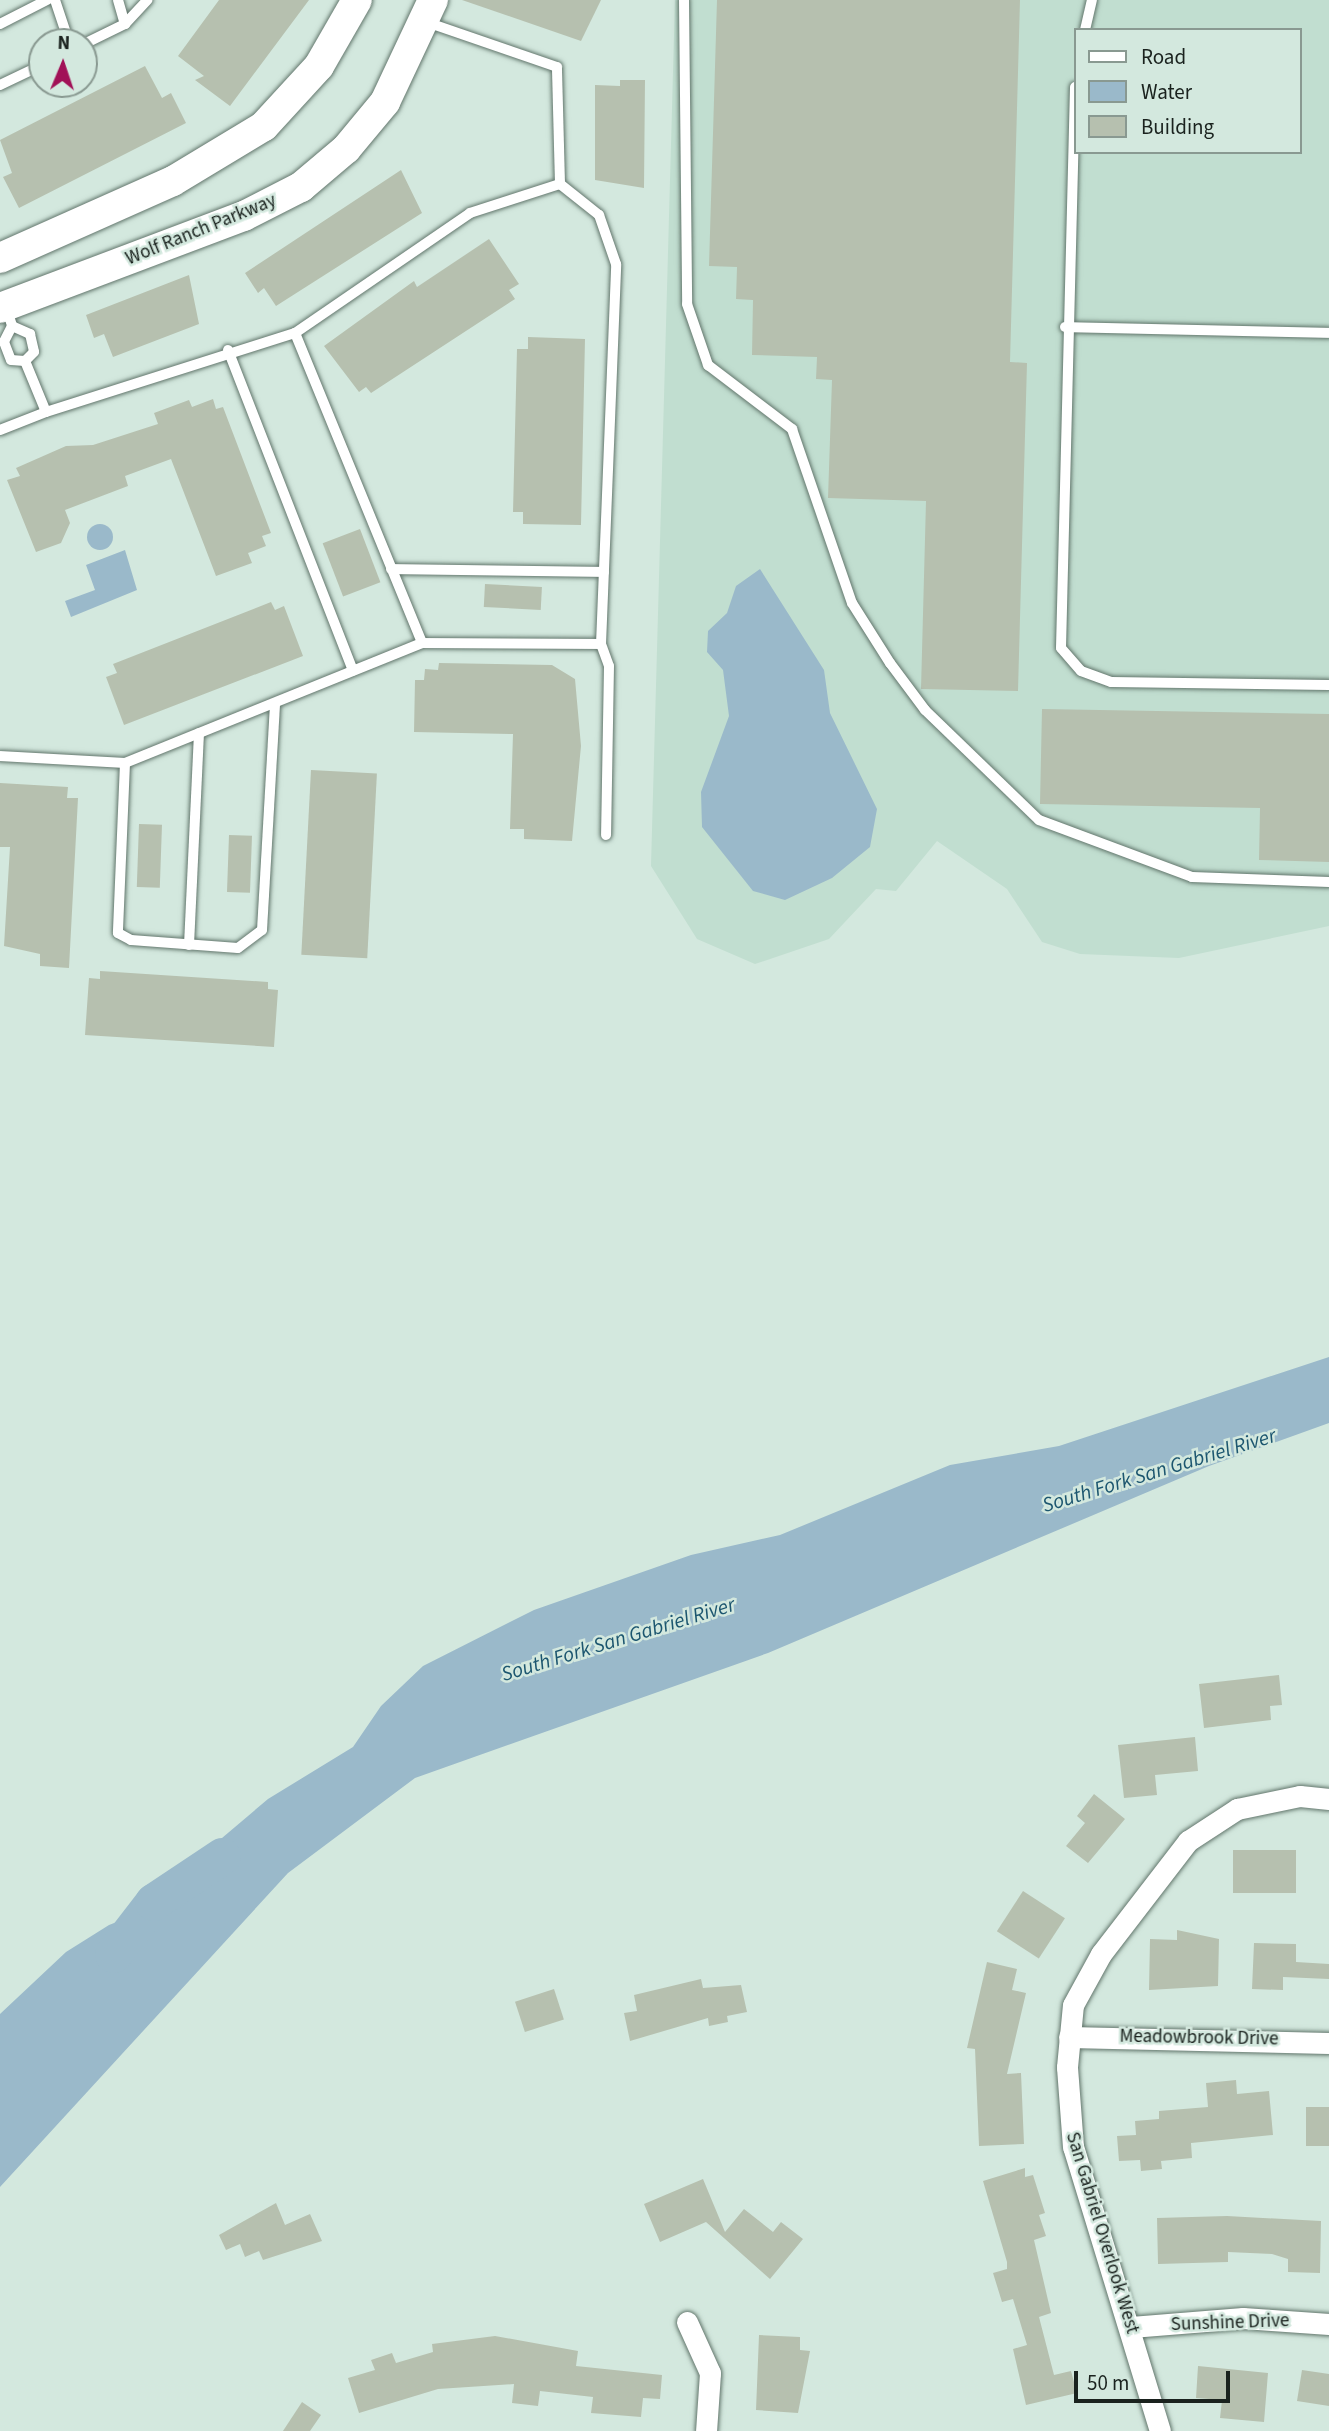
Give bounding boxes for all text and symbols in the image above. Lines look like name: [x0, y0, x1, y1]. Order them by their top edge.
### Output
north arrow: [28, 28, 98, 98]
legend: [1074, 28, 1301, 154]
text: N: [57, 30, 70, 57]
text: Road: [1141, 42, 1186, 72]
text: Water: [1141, 77, 1192, 107]
text: Building: [1141, 112, 1214, 142]
street label: Wolf Ranch Parkway: [122, 189, 280, 271]
water label: South Fork San Gabriel River: [1039, 1422, 1279, 1518]
water label: South Fork San Gabriel River: [498, 1591, 738, 1687]
street label: Meadowbrook Drive: [1119, 2025, 1279, 2051]
street label: San Gabriel Overlook West: [1060, 2129, 1144, 2337]
street label: Sunshine Drive: [1170, 2310, 1290, 2336]
scale bar: [1077, 2358, 1233, 2402]
text: 50 m: [1087, 2368, 1129, 2398]

